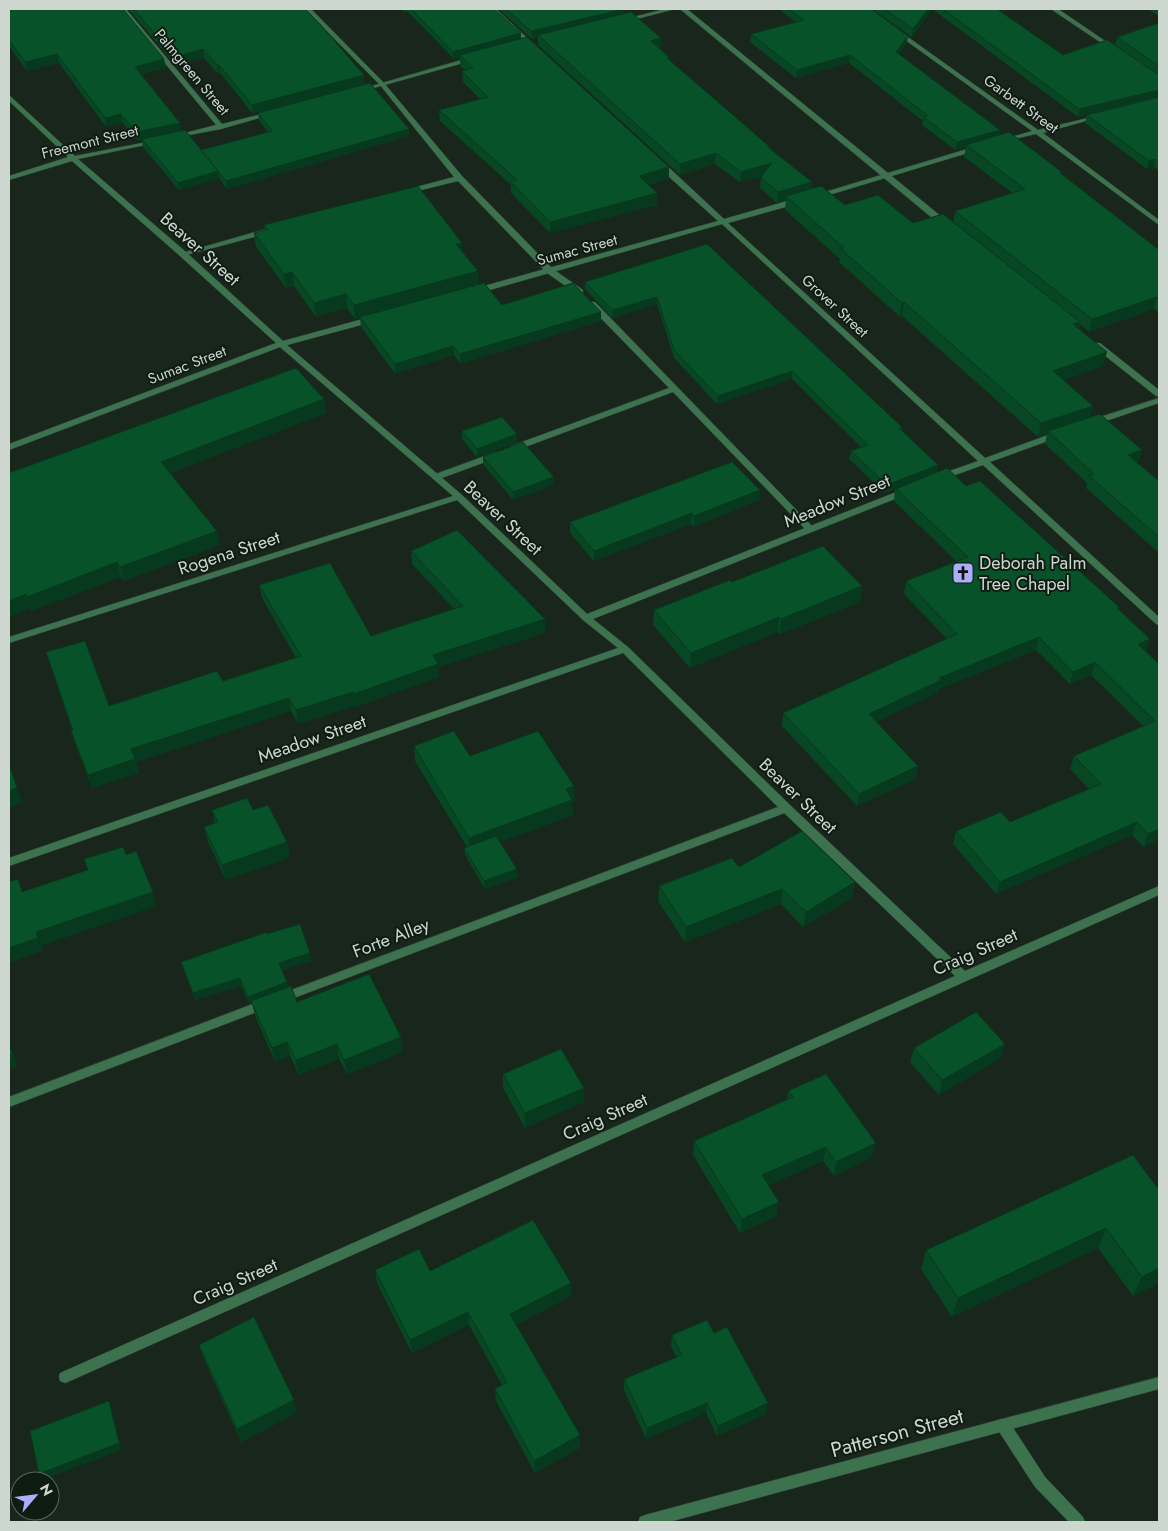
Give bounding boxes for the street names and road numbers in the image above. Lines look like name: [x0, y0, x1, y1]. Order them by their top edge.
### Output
street label: Palmgreen Street: [149, 24, 235, 120]
street label: Garbett Street: [979, 69, 1063, 139]
street label: Freemont Street: [39, 119, 141, 165]
street label: Beaver Street: [154, 206, 246, 292]
street label: Sumac Street: [534, 229, 620, 271]
street label: Grover Street: [797, 269, 874, 343]
street label: Sumac Street: [145, 340, 230, 390]
street label: Meadow Street: [780, 468, 895, 534]
street label: Beaver Street: [458, 475, 549, 562]
street label: Rogena Street: [175, 524, 284, 582]
street label: Meadow Street: [254, 708, 370, 770]
street label: Beaver Street: [753, 752, 843, 840]
street label: Forte Alley: [349, 911, 433, 965]
street label: Craig Street: [928, 921, 1022, 982]
street label: Craig Street: [558, 1086, 652, 1147]
street label: Craig Street: [188, 1251, 282, 1312]
street label: Patterson Street: [827, 1401, 967, 1465]

